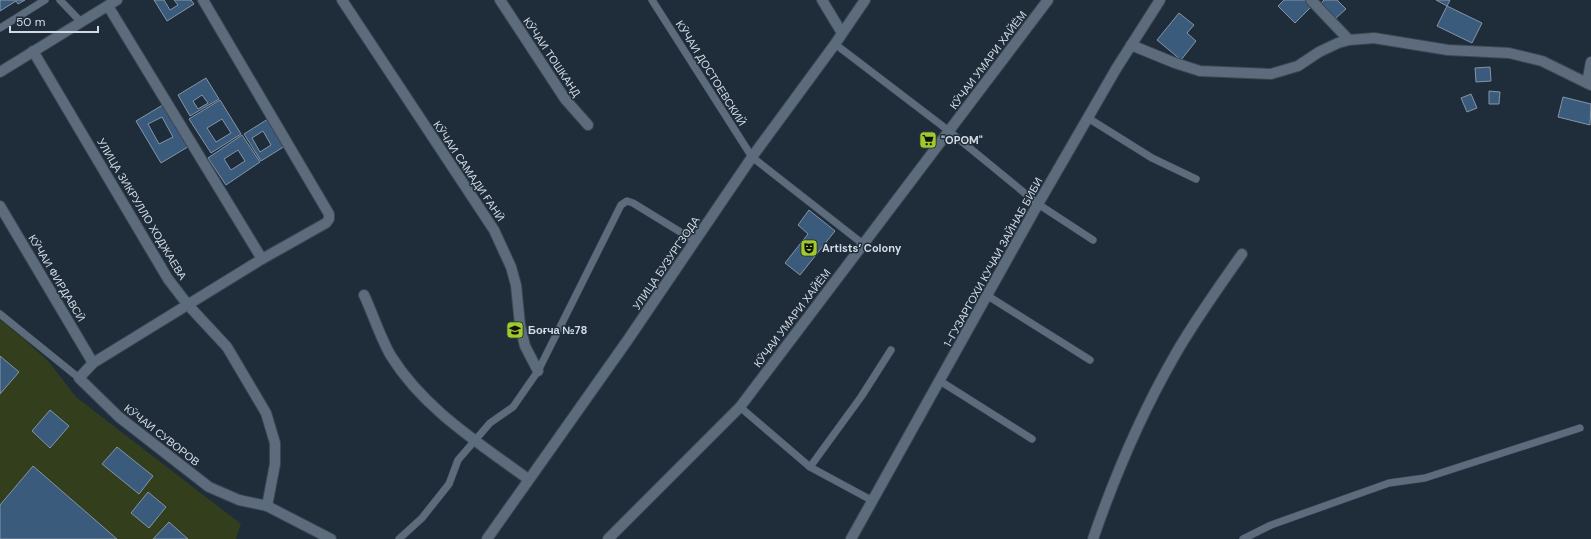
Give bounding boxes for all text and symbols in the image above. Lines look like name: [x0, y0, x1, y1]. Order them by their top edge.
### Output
scale bar: [10, 8, 98, 34]
street label: КӮЧАИ УМАРИ ХАЙЁМ: [946, 8, 1030, 112]
text: 50 m: [16, 14, 45, 30]
street label: КӮЧАИ ТОШКАНД: [520, 15, 584, 100]
street label: КӮЧАИ ДОСТОЕВСКИЙ: [673, 18, 749, 128]
street label: КӮЧАИ САМАДИ ҒАНӢ: [430, 118, 508, 224]
supermarket icon: "OPOM": [918, 130, 938, 150]
place label: "OPOM": [941, 133, 983, 147]
street label: УЛИЦА ЗИКРУЛЛО ХОДЖАЕВА: [94, 136, 190, 283]
street label: 1-ГУЗАРГОХИ КУЧАИ ЗАЙНАБ БИБИ: [940, 175, 1046, 349]
street label: УЛИЦА БУЗУРГЗОДА: [629, 213, 703, 313]
street label: КӮЧАИ ФИРДАВСӢ: [25, 232, 89, 324]
theatre icon: Artists’ Colony: [799, 238, 819, 258]
place label: Artists’ Colony: [822, 241, 902, 255]
street label: КӮЧАИ УМАРИ ХАЙЁМ: [750, 266, 834, 370]
school or university icon: Боғча №78: [505, 320, 525, 340]
place label: Боғча №78: [528, 323, 587, 337]
street label: КӮЧАИ СУВОРОВ: [121, 401, 203, 469]

